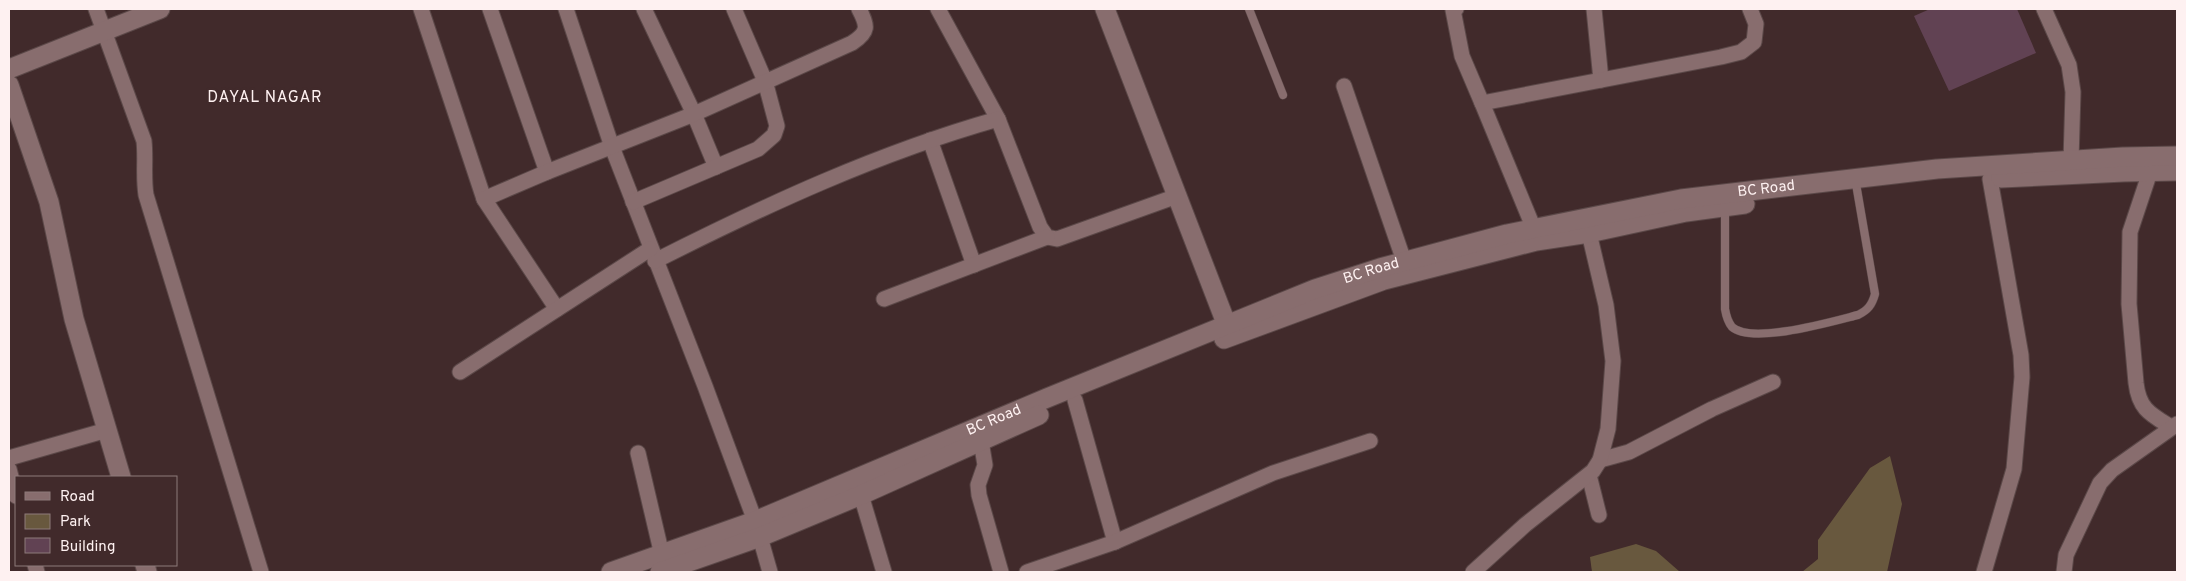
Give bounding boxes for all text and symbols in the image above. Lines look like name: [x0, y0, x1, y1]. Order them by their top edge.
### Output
district label: DAYAL NAGAR: [207, 88, 323, 108]
street label: BC Road: [1736, 176, 1796, 202]
street label: BC Road: [1341, 254, 1401, 289]
street label: BC Road: [964, 400, 1024, 440]
legend: [15, 476, 178, 566]
text: Road: [60, 488, 95, 507]
text: Park: [60, 513, 91, 532]
text: Building: [60, 538, 115, 557]

